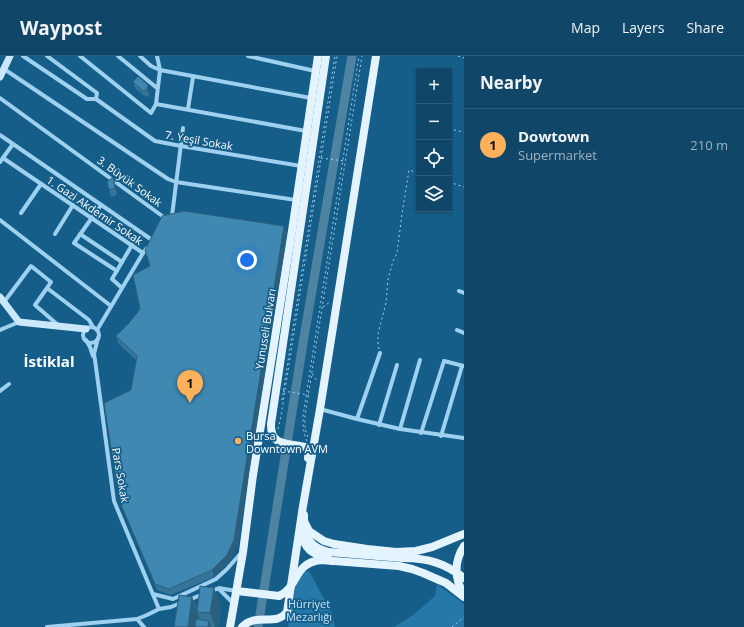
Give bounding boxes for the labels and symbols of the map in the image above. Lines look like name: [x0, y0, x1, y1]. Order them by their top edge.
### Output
street label: 7. Yeşil Sokak: [164, 127, 234, 153]
street label: 3. Büyük Sokak: [94, 152, 166, 210]
street label: 1. Gazi Akdemir Sokak: [44, 172, 146, 248]
your location: [237, 250, 257, 270]
street label: Yunuseli Bulvarı: [251, 287, 279, 371]
district label: İstiklal: [23, 351, 75, 371]
pin: 1: [177, 370, 203, 403]
place label: Bursa Downtown AVM: [246, 428, 328, 456]
marker: Bursa Downtown AVM: [233, 436, 243, 446]
street label: Pars Sokak: [109, 446, 133, 504]
park label: Hürriyet Mezarlığı: [286, 596, 332, 624]

